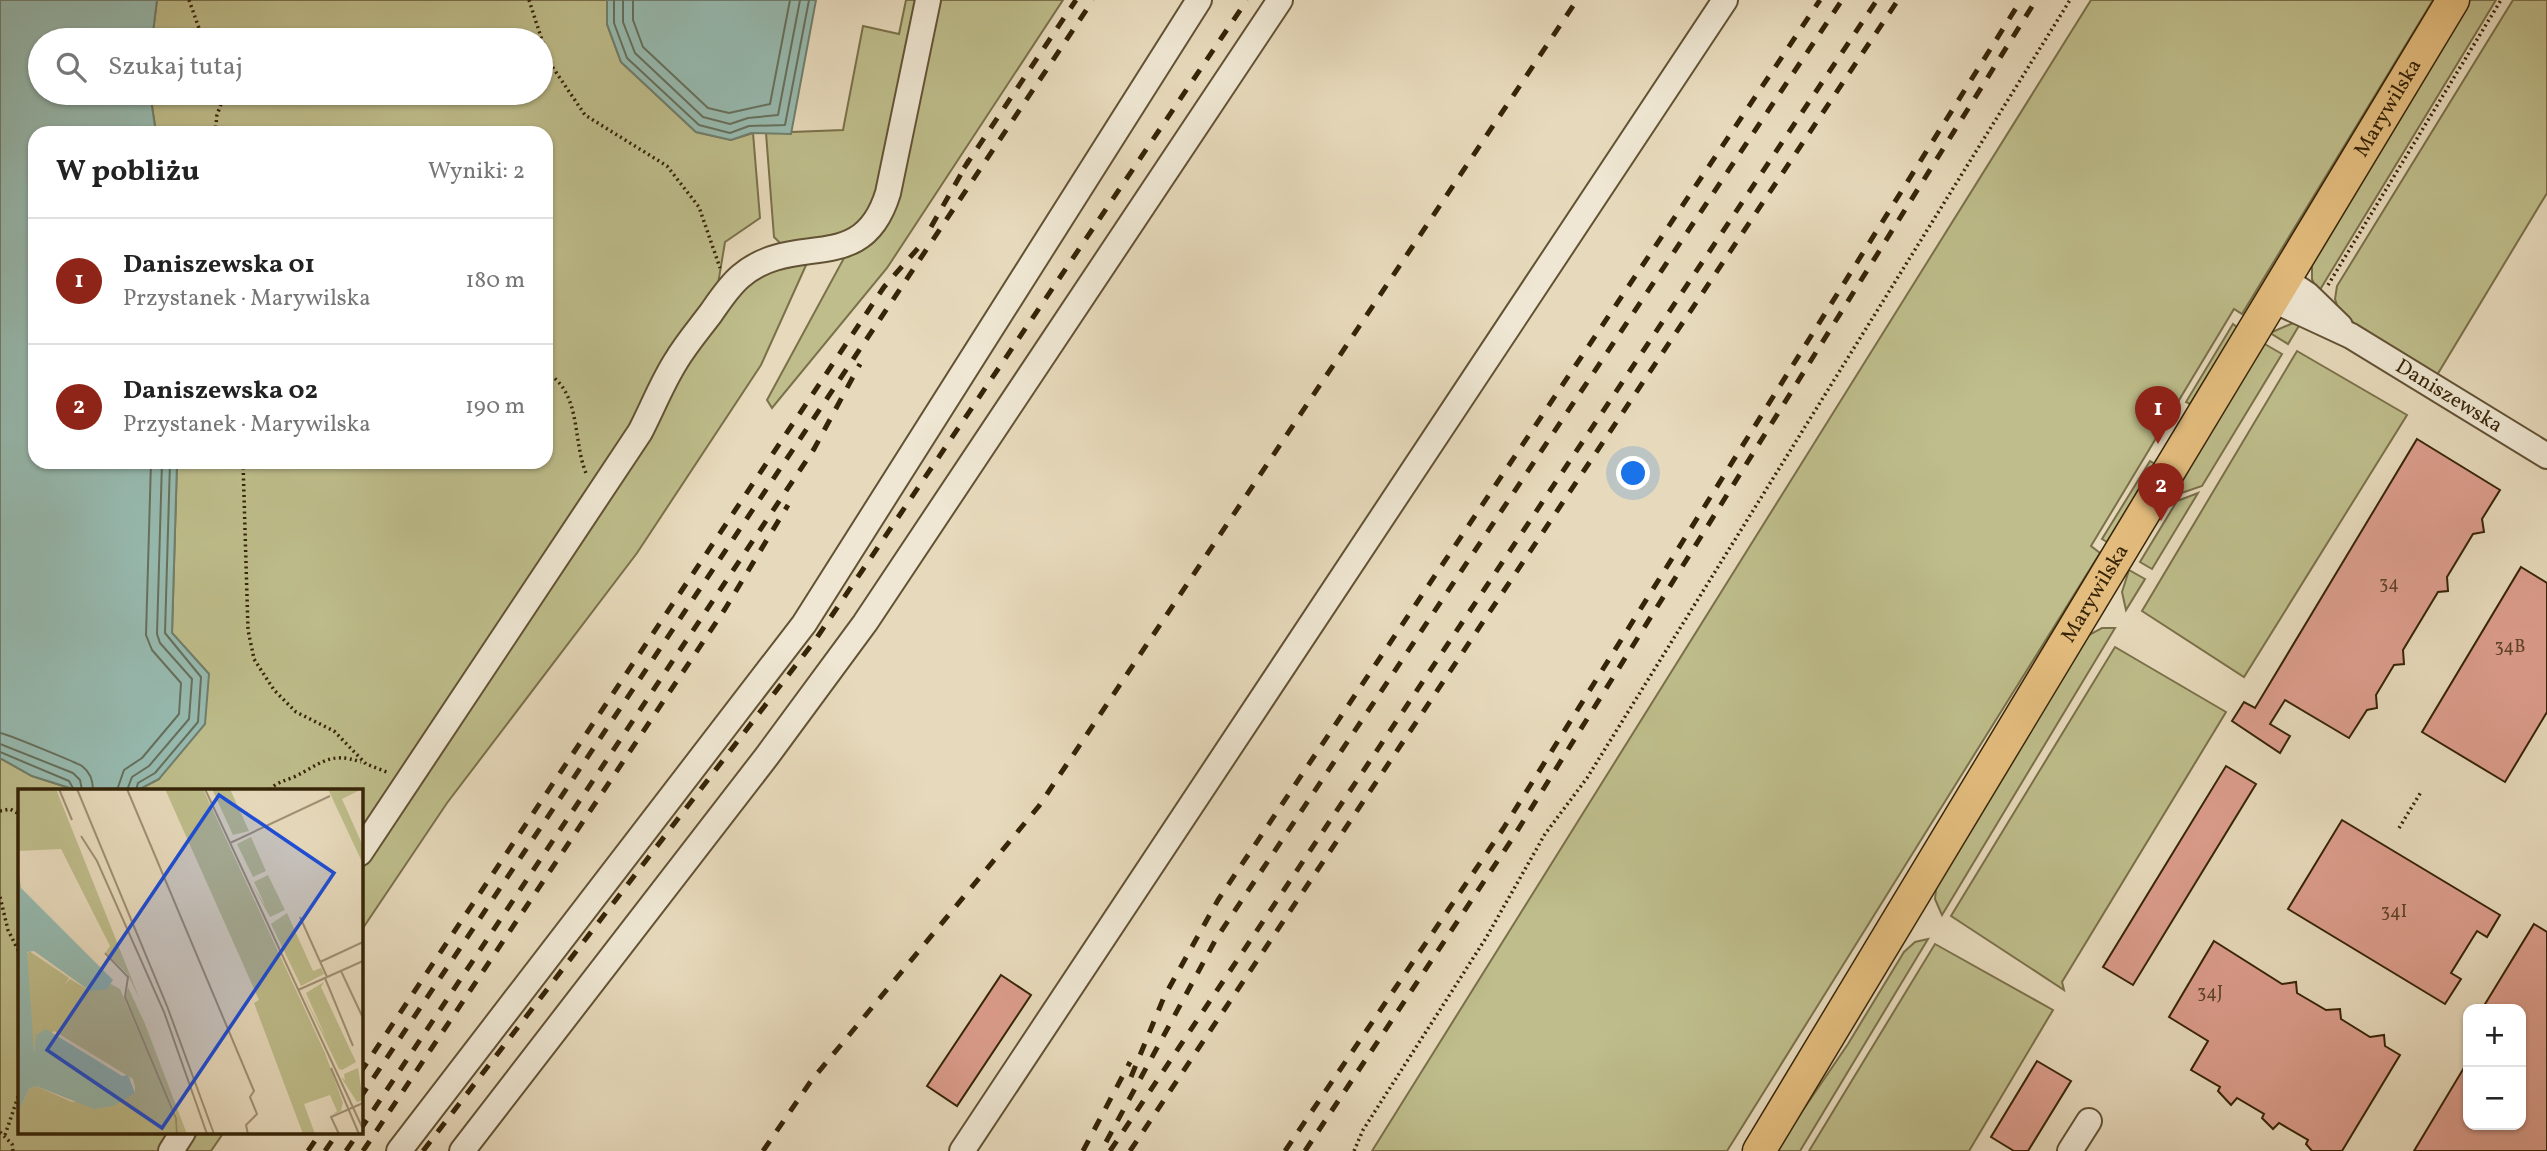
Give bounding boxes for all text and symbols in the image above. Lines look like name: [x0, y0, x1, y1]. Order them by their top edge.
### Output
search box: [28, 28, 553, 105]
icon: search: [52, 48, 90, 86]
text: Szukaj tutaj: [108, 49, 243, 85]
street label: Marywilska: [2347, 53, 2429, 163]
text: W pobliżu: [56, 151, 199, 193]
text: Wyniki: 2: [428, 156, 525, 188]
text: Daniszewska 01: [123, 247, 315, 283]
text: 1: [74, 265, 84, 297]
text: 180 m: [466, 265, 525, 297]
text: Przystanek · Marywilska: [123, 283, 371, 315]
street label: Daniszewska: [2390, 352, 2508, 440]
text: Daniszewska 02: [123, 373, 318, 409]
pin: 1: [2135, 386, 2181, 444]
text: 2: [73, 391, 85, 423]
text: 190 m: [465, 391, 525, 423]
text: Przystanek · Marywilska: [123, 409, 371, 441]
your location: [1616, 456, 1650, 490]
pin: 2: [2138, 463, 2184, 521]
street label: Marywilska: [2054, 539, 2136, 648]
house number: 34: [2379, 572, 2399, 597]
house number: 34B: [2494, 635, 2526, 660]
inset map: [18, 789, 362, 1134]
house number: 34I: [2381, 900, 2407, 925]
house number: 34J: [2197, 981, 2223, 1006]
map controls: [2463, 1004, 2526, 1130]
button: +: [2463, 1004, 2526, 1067]
button: −: [2463, 1067, 2526, 1130]

